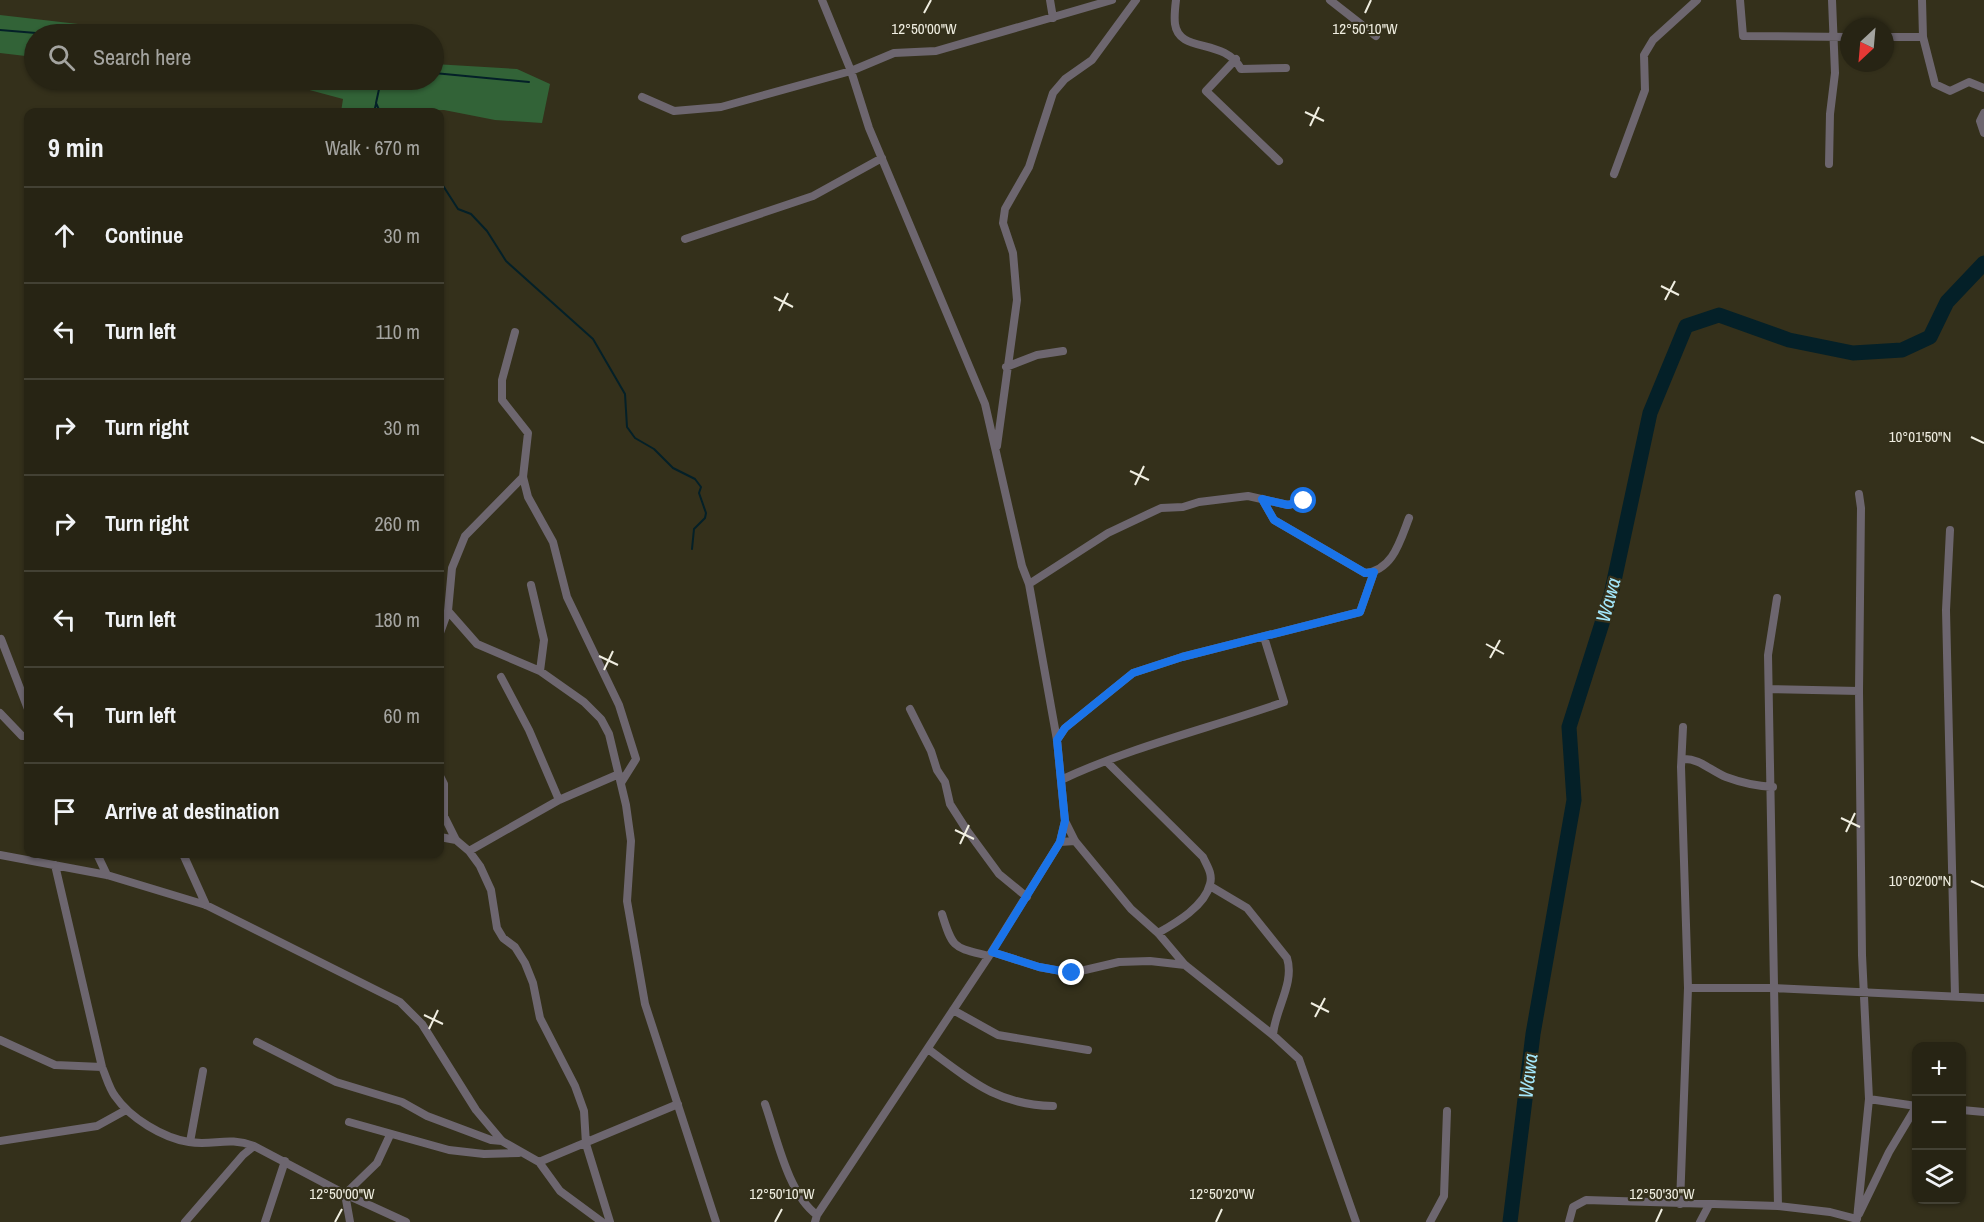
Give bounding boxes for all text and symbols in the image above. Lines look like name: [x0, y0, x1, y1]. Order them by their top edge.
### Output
text: 12°50'00"W: [891, 18, 957, 39]
text: 12°50'10"W: [1332, 18, 1398, 39]
north arrow: [1840, 18, 1894, 72]
search box: [24, 24, 444, 90]
icon: search: [45, 41, 78, 74]
text: Search here: [93, 42, 191, 72]
text: 9 min: [48, 130, 104, 165]
text: Walk · 670 m: [325, 134, 420, 161]
icon: ahead: [48, 219, 81, 252]
text: Continue: [105, 220, 183, 250]
text: 30 m: [384, 222, 420, 249]
icon: left: [48, 315, 81, 348]
text: Turn left: [105, 316, 176, 346]
text: 110 m: [376, 318, 420, 345]
icon: right: [48, 411, 81, 444]
text: Turn right: [105, 412, 189, 442]
text: 30 m: [384, 414, 420, 441]
text: 10°01'50"N: [1889, 426, 1951, 447]
route start: [1290, 487, 1316, 513]
icon: right: [48, 507, 81, 540]
text: Turn right: [105, 508, 189, 538]
text: 260 m: [374, 510, 420, 537]
water label: Wawa: [1589, 575, 1626, 625]
icon: left: [48, 603, 81, 636]
text: Turn left: [105, 604, 176, 634]
text: 180 m: [374, 606, 420, 633]
icon: left: [48, 699, 81, 732]
text: Turn left: [105, 700, 176, 730]
text: 60 m: [384, 702, 420, 729]
icon: arrive: [48, 795, 81, 828]
text: Arrive at destination: [105, 796, 279, 826]
text: 10°02'00"N: [1889, 870, 1951, 891]
route end: [1058, 959, 1084, 985]
map controls: [1912, 1042, 1966, 1204]
button: +: [1912, 1042, 1966, 1096]
water label: Wawa: [1511, 1052, 1544, 1100]
button: −: [1912, 1096, 1966, 1150]
button: layers: [1912, 1150, 1966, 1204]
text: 12°50'00"W: [309, 1183, 375, 1204]
text: 12°50'10"W: [749, 1183, 815, 1204]
text: 12°50'20"W: [1189, 1183, 1255, 1204]
text: 12°50'30"W: [1629, 1183, 1695, 1204]

